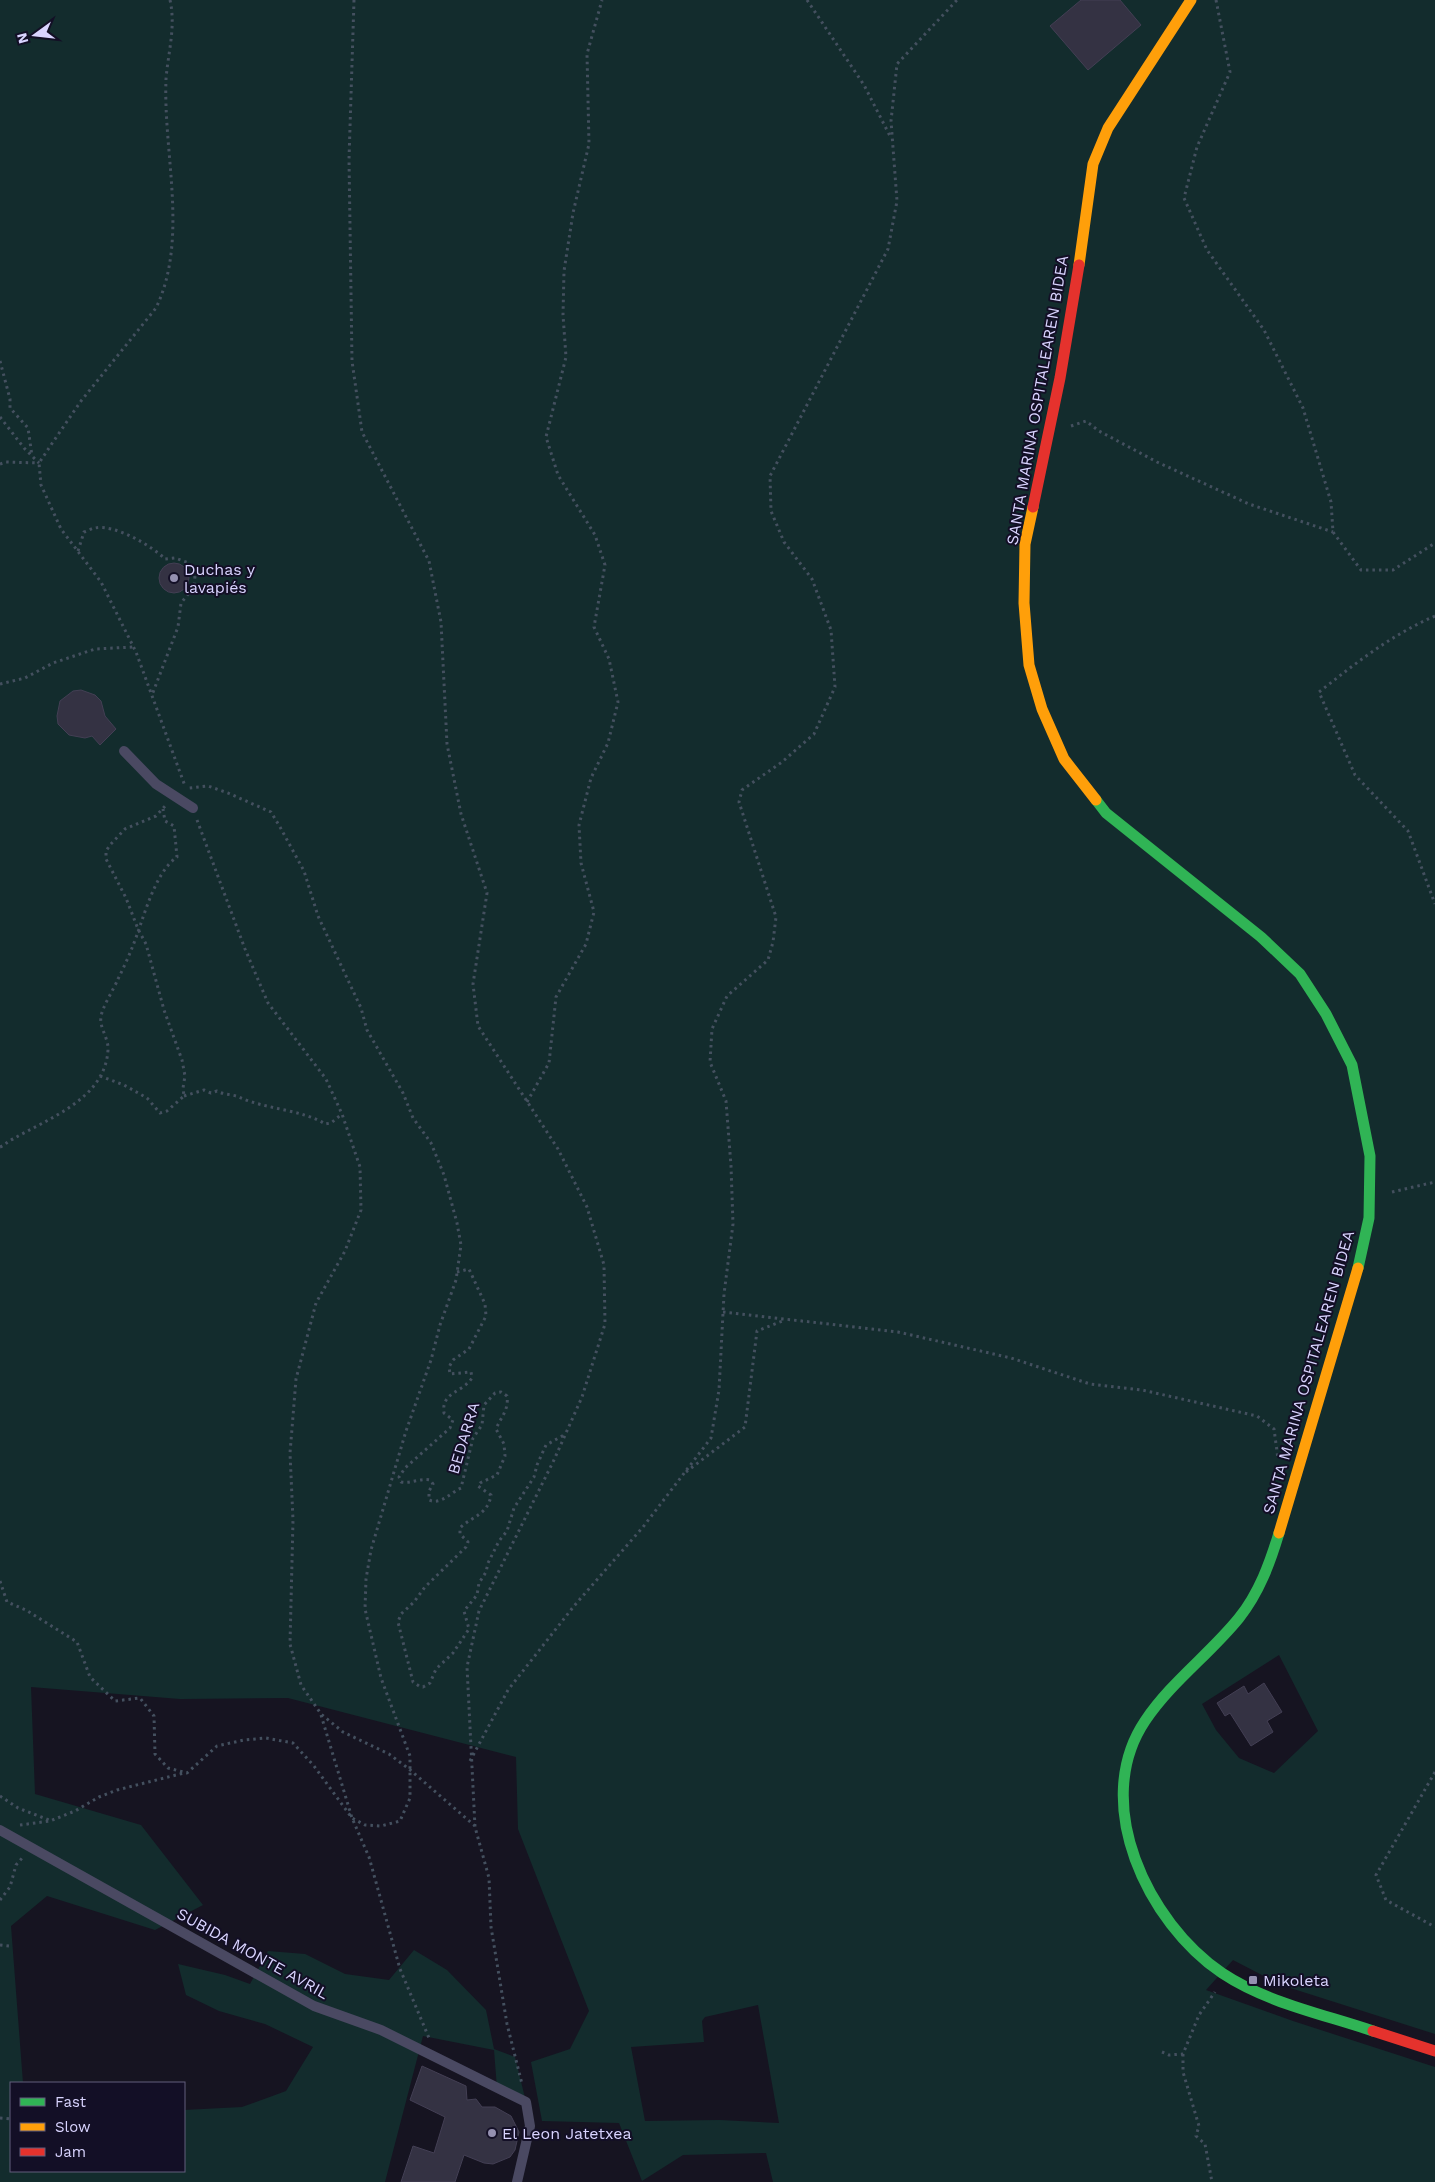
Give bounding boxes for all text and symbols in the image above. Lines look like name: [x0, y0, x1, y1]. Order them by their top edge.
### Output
north arrow: [10, 10, 60, 60]
text: N: [13, 31, 32, 45]
street label: SANTA MARINA OSPITALEAREN BIDEA: [1003, 253, 1072, 547]
place label: Duchas y lavapiés: [184, 560, 256, 597]
marker: Duchas y lavapiés: [168, 572, 180, 584]
street label: SANTA MARINA OSPITALEAREN BIDEA: [1259, 1228, 1358, 1516]
street label: BEDARRA: [444, 1399, 484, 1476]
street label: SUBIDA MONTE AVRIL: [174, 1904, 332, 2003]
place label: Mikoleta: [1263, 1971, 1329, 1990]
marker: Mikoleta: [1247, 1974, 1259, 1986]
legend: [10, 2082, 185, 2172]
text: Fast: [55, 2093, 87, 2111]
text: Slow: [55, 2118, 91, 2136]
place label: El Leon Jatetxea: [502, 2124, 632, 2143]
marker: El Leon Jatetxea: [486, 2127, 498, 2139]
text: Jam: [55, 2143, 86, 2161]

